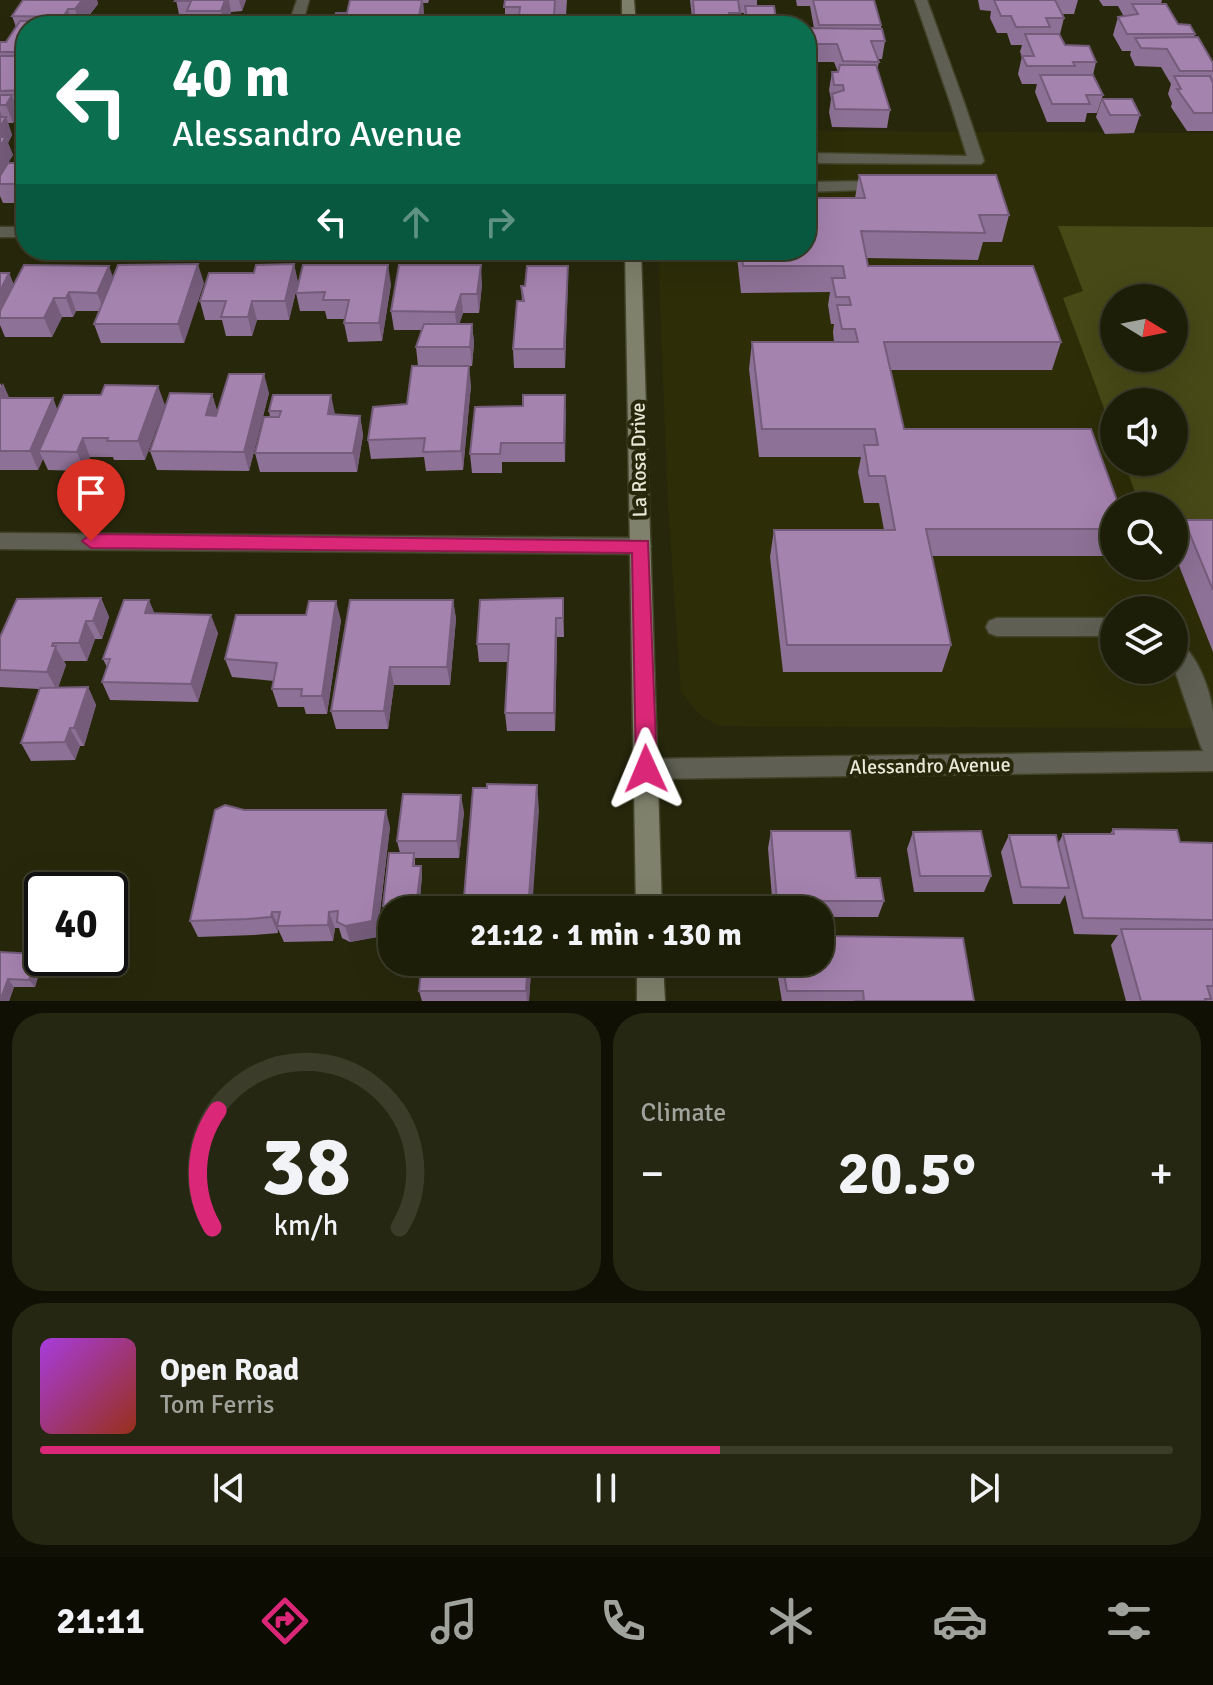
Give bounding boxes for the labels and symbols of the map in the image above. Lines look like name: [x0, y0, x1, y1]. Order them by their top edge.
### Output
north arrow: [1100, 284, 1188, 372]
street label: La Rosa Drive: [625, 402, 653, 518]
pin: [57, 459, 125, 541]
position arrow: [604, 727, 688, 811]
street label: Alessandro Avenue: [849, 752, 1011, 780]
speed limit sign: 40: [24, 872, 128, 976]

